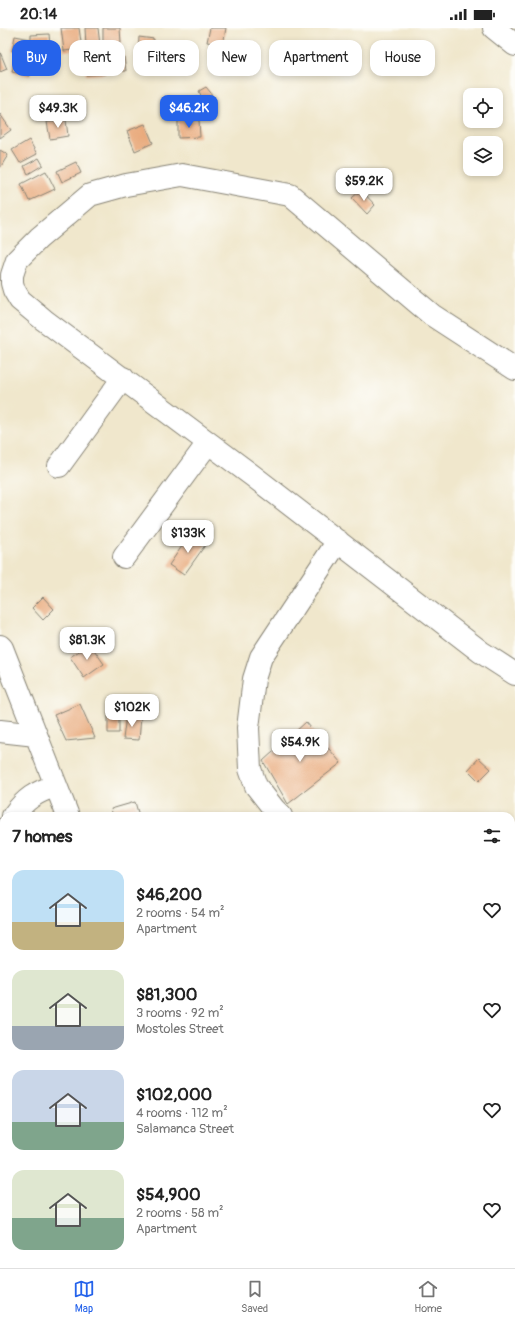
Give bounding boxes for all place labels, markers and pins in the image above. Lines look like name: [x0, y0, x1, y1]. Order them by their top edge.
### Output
pin: $49.3K: [25, 95, 91, 129]
pin: $46.2K: [156, 95, 222, 129]
pin: $59.2K: [331, 168, 397, 202]
pin: $133K: [160, 520, 216, 554]
pin: $81.3K: [54, 627, 120, 661]
pin: $102K: [104, 694, 160, 728]
pin: $54.9K: [267, 729, 333, 763]

